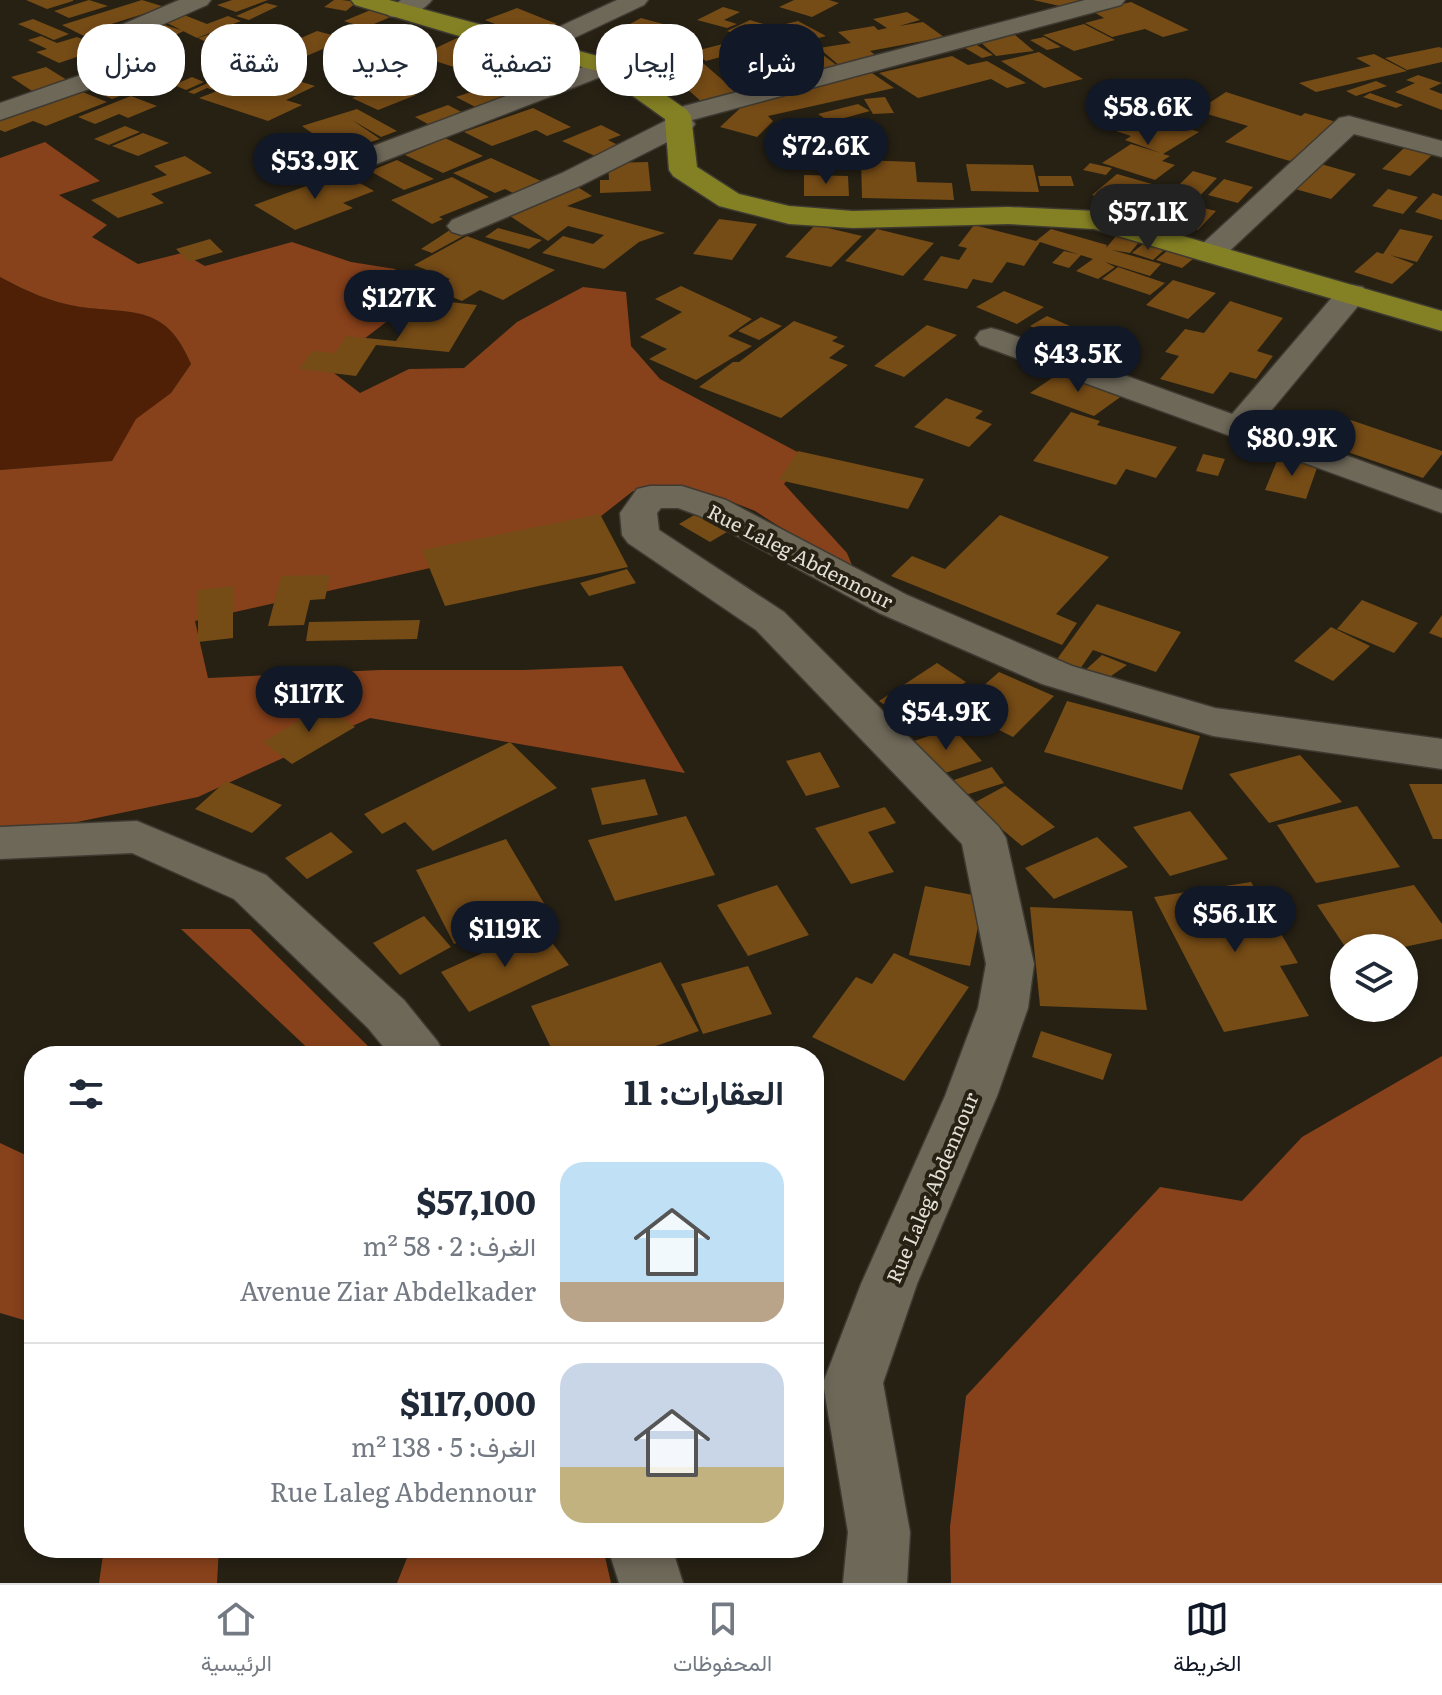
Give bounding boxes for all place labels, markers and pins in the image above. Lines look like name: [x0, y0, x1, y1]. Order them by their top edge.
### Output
pin: $58.6K: [1083, 79, 1213, 147]
pin: $72.6K: [761, 118, 891, 186]
pin: $53.9K: [250, 133, 380, 201]
pin: $57.1K: [1083, 184, 1213, 252]
pin: $127K: [343, 270, 455, 338]
pin: $43.5K: [1013, 326, 1143, 394]
pin: $80.9K: [1227, 410, 1357, 478]
pin: $117K: [253, 666, 365, 734]
pin: $54.9K: [881, 684, 1011, 752]
pin: $56.1K: [1170, 886, 1300, 954]
pin: $119K: [449, 901, 561, 969]

